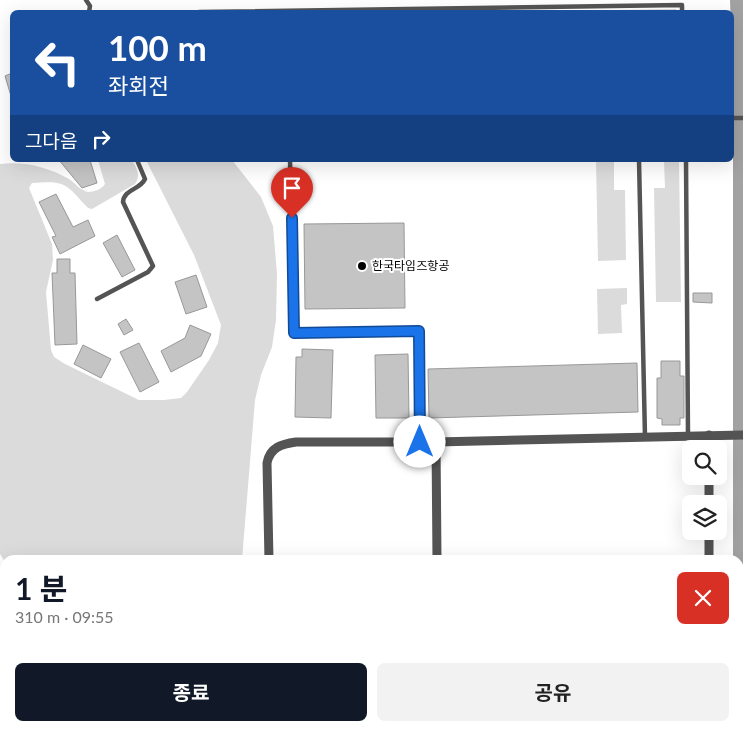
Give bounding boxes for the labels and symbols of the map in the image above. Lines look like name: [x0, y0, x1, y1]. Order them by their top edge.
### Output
pin: [271, 167, 313, 218]
place label: 한국타임즈항공: [372, 258, 449, 273]
marker: 한국타임즈항공: [356, 260, 368, 272]
position arrow: [393, 415, 445, 467]

